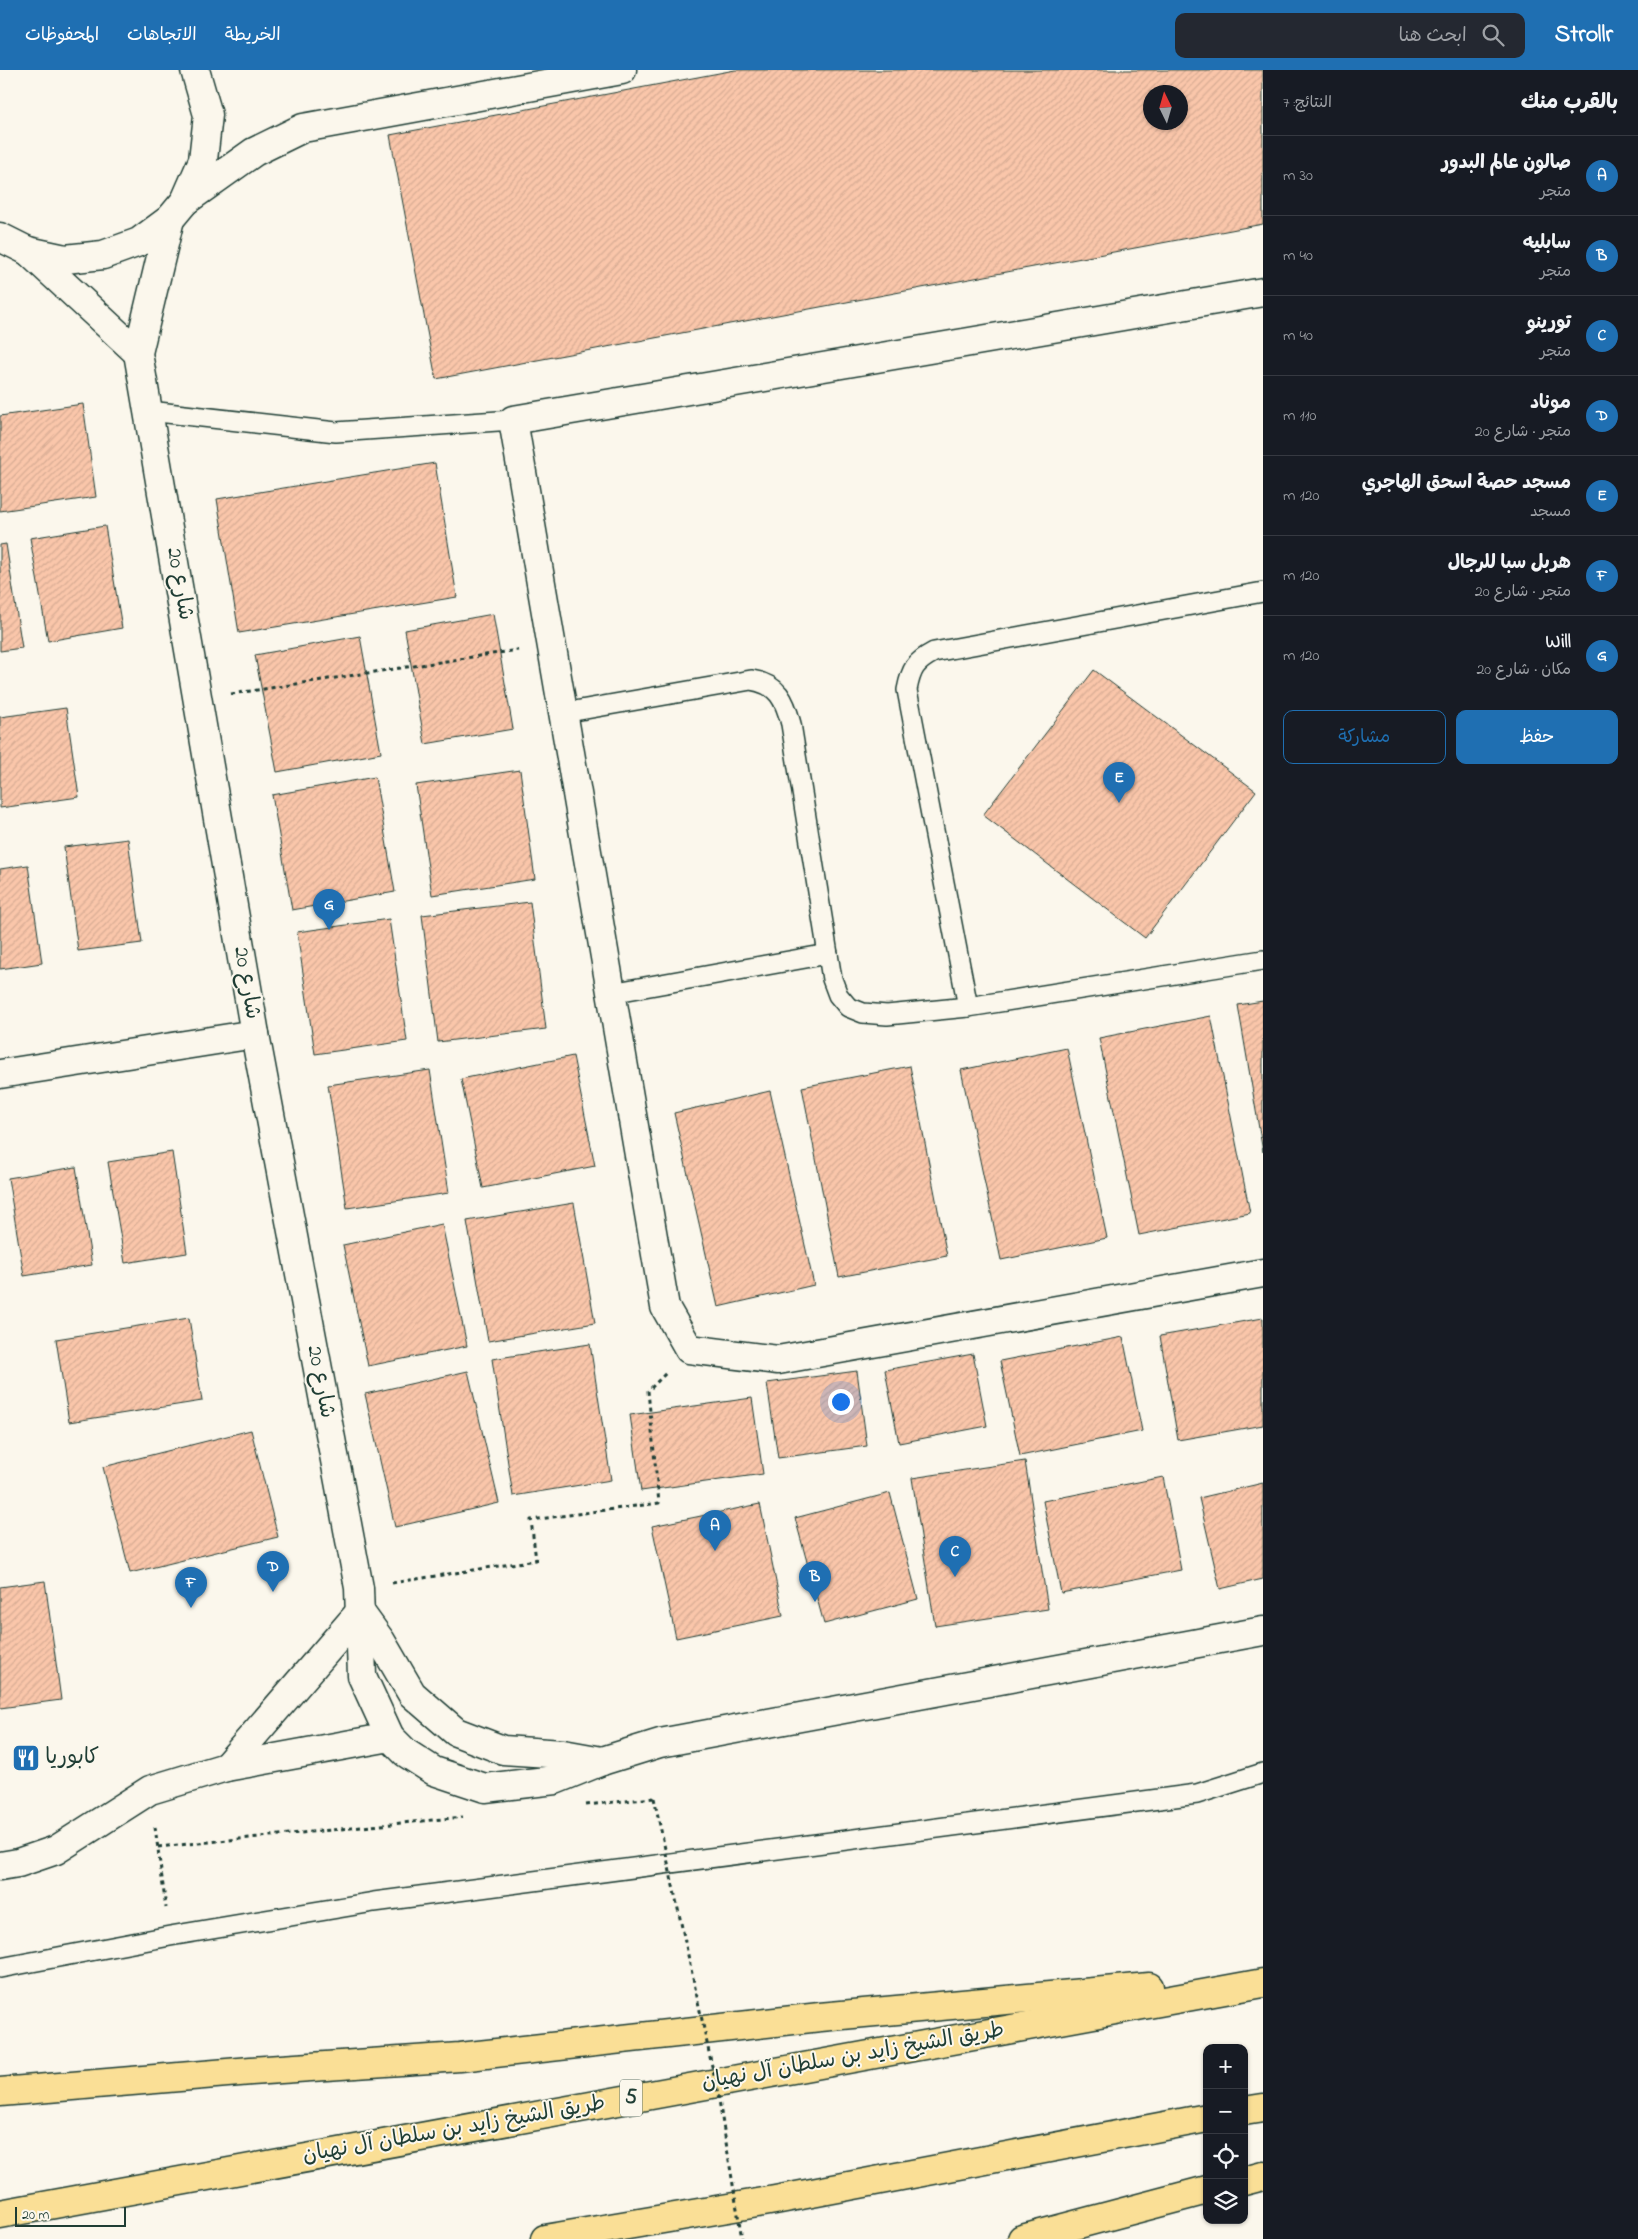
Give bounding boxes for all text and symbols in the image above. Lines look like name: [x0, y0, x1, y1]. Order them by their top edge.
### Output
search box: [1175, 13, 1525, 58]
text: Strollr: [1555, 18, 1613, 53]
icon: search: [1479, 21, 1507, 49]
text: المحفوظات: [25, 23, 99, 49]
text: الاتجاهات: [127, 23, 197, 49]
text: الخريطة: [225, 23, 281, 49]
text: ابحث هنا: [1399, 23, 1467, 50]
north arrow: [1143, 85, 1188, 130]
text: بالقرب منك: [1521, 88, 1618, 118]
text: النتائج: 7: [1283, 91, 1332, 115]
text: صالون عالم البدور: [1442, 150, 1571, 177]
text: 30 m: [1283, 164, 1313, 188]
text: A: [1597, 164, 1607, 188]
text: متجر: [1540, 180, 1571, 204]
text: سابليه: [1523, 230, 1571, 257]
text: 40 m: [1283, 244, 1313, 268]
text: B: [1597, 244, 1607, 268]
text: متجر: [1540, 260, 1571, 284]
text: تورينو: [1527, 310, 1571, 337]
text: 40 m: [1283, 324, 1313, 348]
text: C: [1598, 324, 1606, 348]
text: متجر: [1540, 340, 1571, 364]
text: موناد: [1530, 390, 1571, 417]
text: 110 m: [1283, 404, 1317, 428]
text: D: [1596, 404, 1608, 428]
text: متجر · شارع 20: [1475, 420, 1571, 444]
text: مسجد حصة اسحق الهاجري: [1362, 470, 1571, 497]
text: 120 m: [1283, 484, 1319, 508]
text: E: [1597, 484, 1607, 508]
text: مسجد: [1530, 500, 1571, 524]
street label: شارع 20: [157, 545, 201, 623]
text: هربل سبا للرجال: [1448, 550, 1571, 577]
text: 120 m: [1283, 564, 1319, 588]
text: F: [1597, 564, 1607, 588]
text: متجر · شارع 20: [1475, 580, 1571, 604]
text: Will: [1546, 629, 1571, 656]
text: 120 m: [1283, 644, 1319, 668]
text: G: [1597, 644, 1607, 668]
text: مكان · شارع 20: [1476, 658, 1571, 682]
button: مشاركة: [1283, 710, 1446, 764]
button: حفظ: [1456, 710, 1618, 764]
pin: E: [1103, 762, 1135, 803]
pin: G: [313, 889, 345, 930]
street label: شارع 20: [224, 944, 268, 1022]
street label: شارع 20: [297, 1343, 343, 1421]
your location: [828, 1389, 854, 1415]
pin: A: [699, 1510, 731, 1551]
pin: C: [939, 1536, 971, 1577]
pin: D: [257, 1551, 289, 1592]
pin: B: [799, 1561, 831, 1602]
pin: F: [175, 1567, 207, 1608]
place label: كابوريا: [45, 1742, 99, 1774]
restaurant icon: كابوريا: [11, 1743, 41, 1773]
street label: طريق الشيخ زايد بن سلطان آل نهيان: [699, 2015, 1007, 2099]
map controls: [1203, 2044, 1248, 2224]
button: +: [1203, 2044, 1248, 2089]
road number: 5: [620, 2080, 642, 2116]
street label: طريق الشيخ زايد بن سلطان آل نهيان: [300, 2088, 608, 2172]
button: −: [1203, 2089, 1248, 2134]
button: locate: [1203, 2134, 1248, 2179]
button: layers: [1203, 2179, 1248, 2224]
scale bar: [15, 2204, 126, 2227]
text: 20 m: [22, 2205, 49, 2226]

